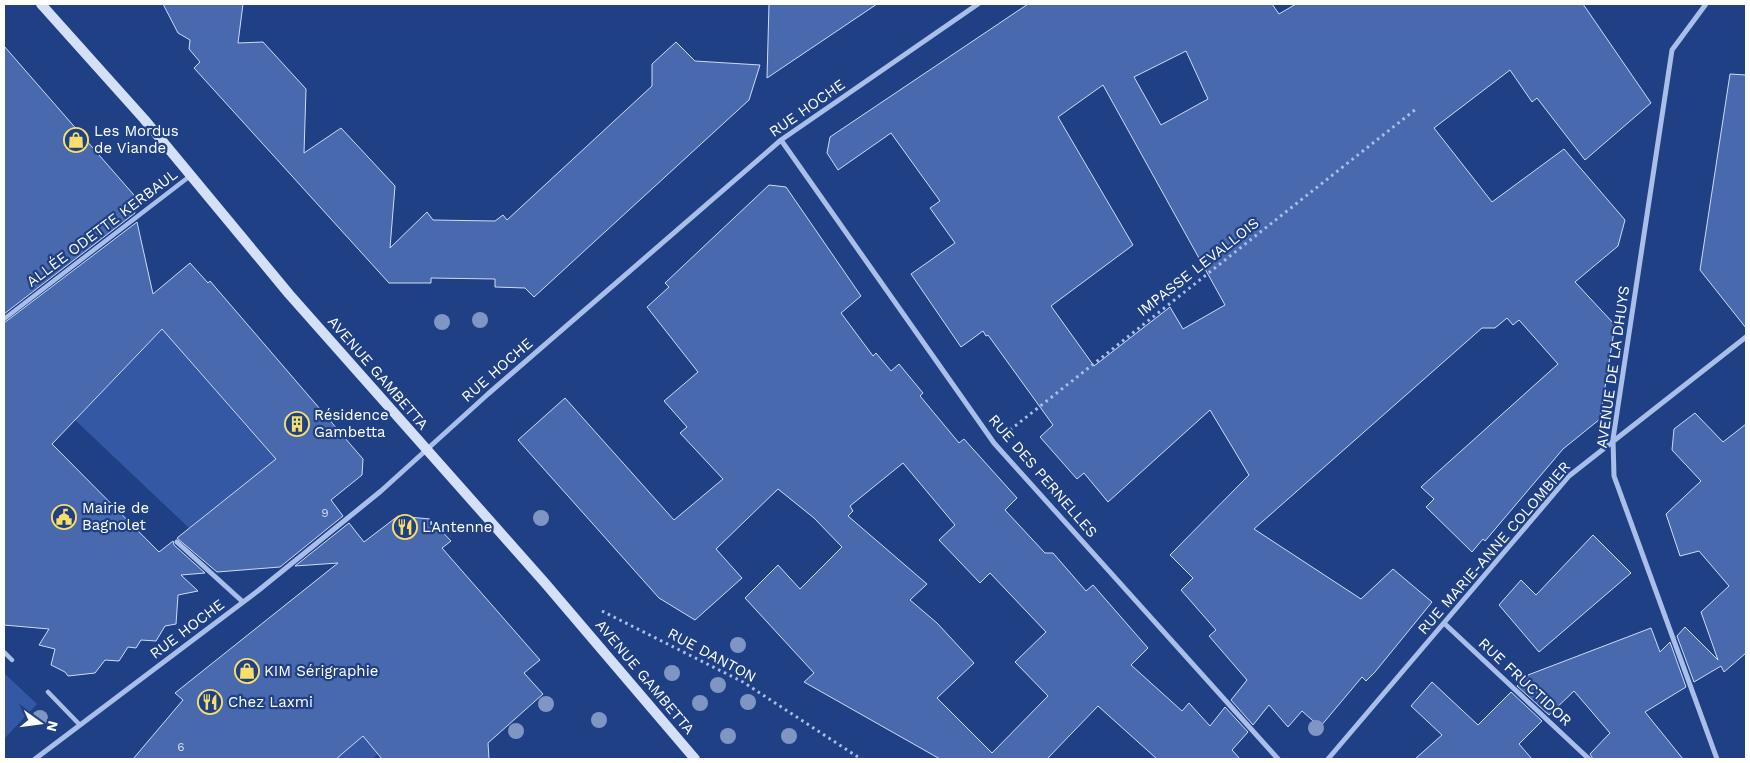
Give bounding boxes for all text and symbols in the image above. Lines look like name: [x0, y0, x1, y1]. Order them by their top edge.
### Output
street label: RUE HOCHE: [766, 75, 848, 141]
place label: Les Mordus de Viande: [94, 122, 179, 157]
shop icon: Les Mordus de Viande: [63, 127, 89, 153]
street label: ALLÉE ODETTE KERBAUL: [23, 165, 181, 291]
street label: IMPASSE LEVALLOIS: [1134, 214, 1262, 320]
street label: AVENUE DE LA DHUYS: [1593, 285, 1633, 449]
street label: AVENUE GAMBETTA: [324, 313, 432, 433]
street label: RUE HOCHE: [458, 334, 536, 406]
place label: Résidence Gambetta: [314, 406, 389, 441]
building icon: Résidence Gambetta: [284, 411, 310, 437]
street label: RUE DES PERNELLES: [985, 411, 1101, 541]
street label: RUE MARIE-ANNE COLOMBIER: [1414, 458, 1574, 638]
place label: Mairie de Bagnolet: [82, 499, 149, 534]
public building icon: Mairie de Bagnolet: [51, 504, 77, 530]
house number: 9: [321, 506, 329, 520]
restaurant icon: L'Antenne: [392, 514, 418, 540]
place label: L'Antenne: [422, 518, 492, 536]
street label: RUE HOCHE: [146, 595, 228, 663]
street label: AVENUE GAMBETTA: [592, 616, 698, 738]
street label: RUE DANTON: [665, 624, 759, 686]
street label: RUE FRUCTIDOR: [1475, 634, 1575, 730]
shop icon: KIM Sérigraphie: [234, 658, 260, 684]
place label: KIM Sérigraphie: [264, 662, 378, 680]
restaurant icon: Chez Laxmi: [197, 689, 223, 715]
place label: Chez Laxmi: [228, 693, 313, 711]
north arrow: [15, 698, 65, 748]
text: N: [44, 719, 62, 733]
house number: 6: [177, 740, 185, 754]

